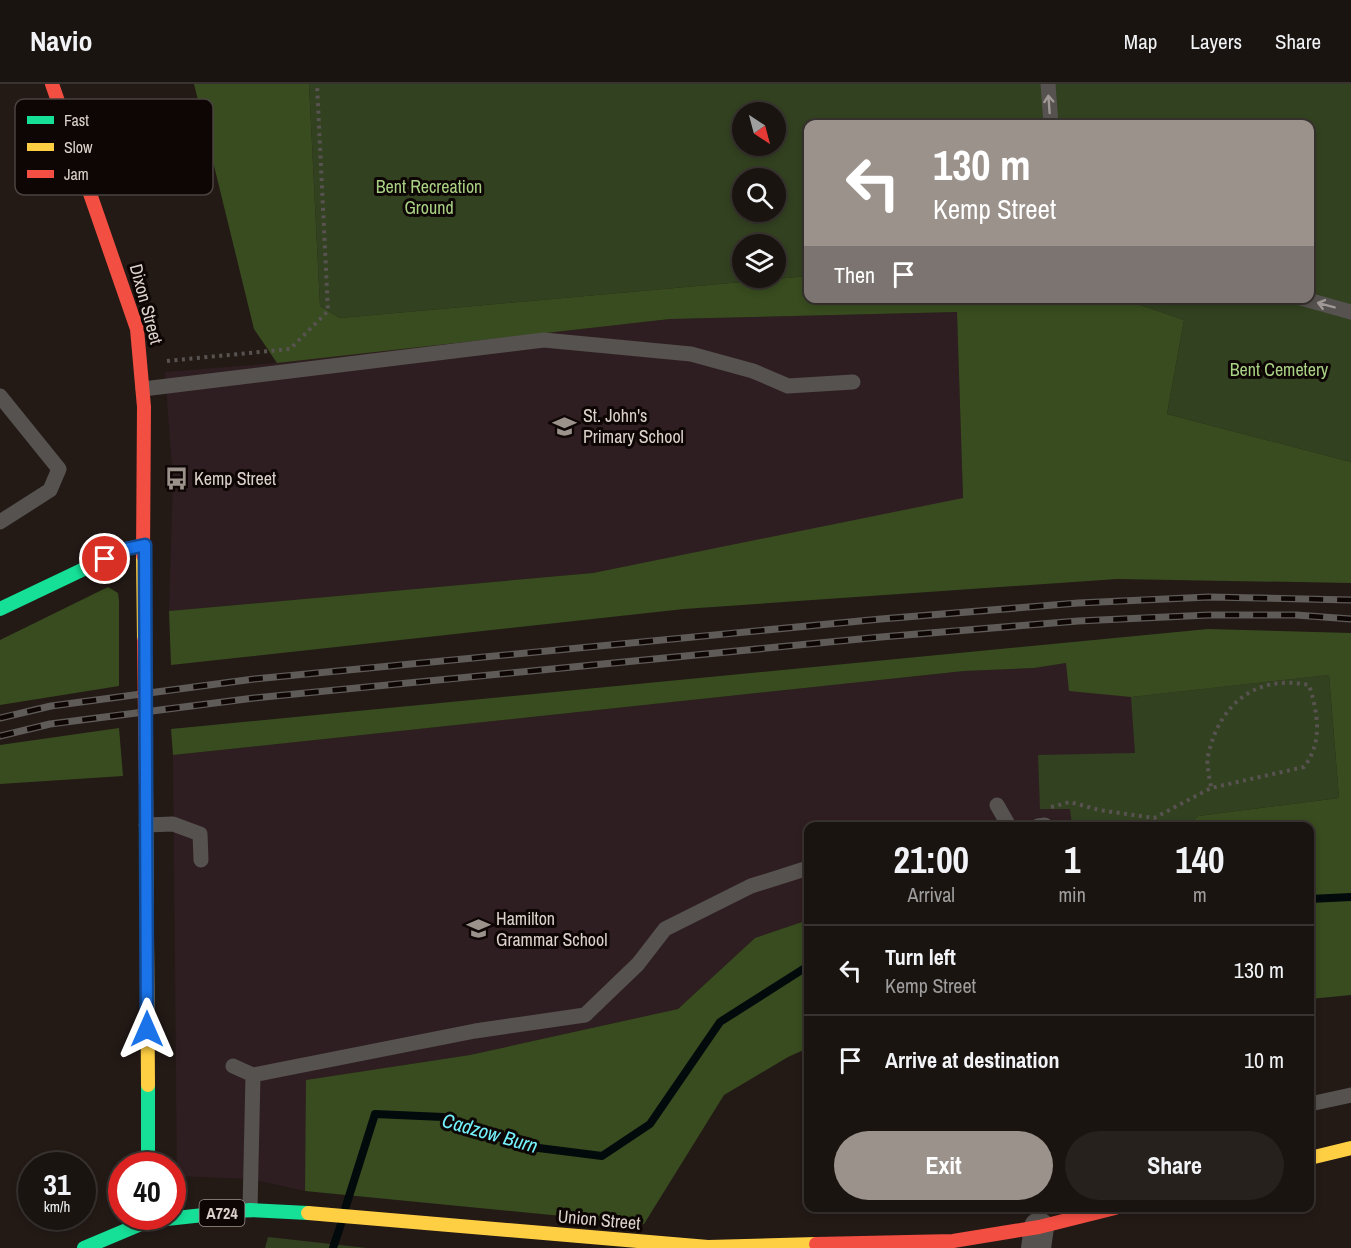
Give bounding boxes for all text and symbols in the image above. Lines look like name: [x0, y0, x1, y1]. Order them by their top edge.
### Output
text: Navio: [30, 22, 93, 60]
text: Map: [1124, 27, 1157, 56]
text: Layers: [1190, 27, 1242, 56]
text: Share: [1275, 27, 1321, 56]
one-way arrow: [1044, 95, 1055, 115]
legend: [15, 99, 213, 195]
north arrow: [732, 102, 786, 156]
map controls: [732, 102, 786, 288]
text: Fast: [64, 109, 89, 131]
text: Slow: [64, 136, 93, 158]
text: 130 m: [933, 137, 1031, 193]
icon: left: [834, 144, 912, 222]
text: Jam: [64, 163, 89, 185]
button: search: [732, 168, 786, 222]
park label: Bent Recreation Ground: [376, 174, 482, 220]
text: Kemp Street: [933, 191, 1056, 227]
button: layers: [732, 234, 786, 288]
icon: arrive: [887, 258, 920, 291]
text: Then: [834, 260, 875, 290]
street label: Dixon Street: [124, 261, 169, 347]
one-way arrow: [1317, 299, 1336, 310]
park label: Bent Cemetery: [1230, 357, 1329, 382]
place label: St. John's Primary School: [583, 403, 684, 449]
school or university icon: St. John's Primary School: [552, 413, 578, 439]
bus stop icon: Kemp Street: [163, 466, 189, 492]
place label: Kemp Street: [194, 466, 276, 491]
pin: [79, 533, 130, 584]
icon: arrive: [88, 542, 121, 575]
text: 21:00: [893, 836, 969, 884]
text: 1: [1064, 836, 1080, 884]
text: 140: [1175, 836, 1225, 884]
text: Arrival: [908, 881, 955, 908]
text: min: [1058, 881, 1086, 908]
text: m: [1193, 881, 1207, 908]
place label: Hamilton Grammar School: [496, 906, 608, 952]
school or university icon: Hamilton Grammar School: [465, 916, 491, 942]
text: Turn left: [885, 942, 956, 972]
icon: left: [834, 954, 867, 987]
text: 130 m: [1234, 955, 1284, 985]
text: Kemp Street: [885, 972, 976, 999]
position arrow: [115, 997, 179, 1061]
icon: arrive: [834, 1044, 867, 1077]
text: Arrive at destination: [885, 1045, 1059, 1075]
text: 10 m: [1244, 1045, 1284, 1075]
water label: Cadzow Burn: [439, 1106, 541, 1159]
button: Exit: [834, 1131, 1053, 1200]
button: Share: [1065, 1131, 1284, 1200]
speed limit sign: 40: [108, 1152, 186, 1230]
text: 31: [43, 1164, 71, 1204]
text: km/h: [44, 1196, 70, 1217]
road number: A724: [200, 1200, 244, 1226]
street label: Union Street: [557, 1203, 641, 1236]

